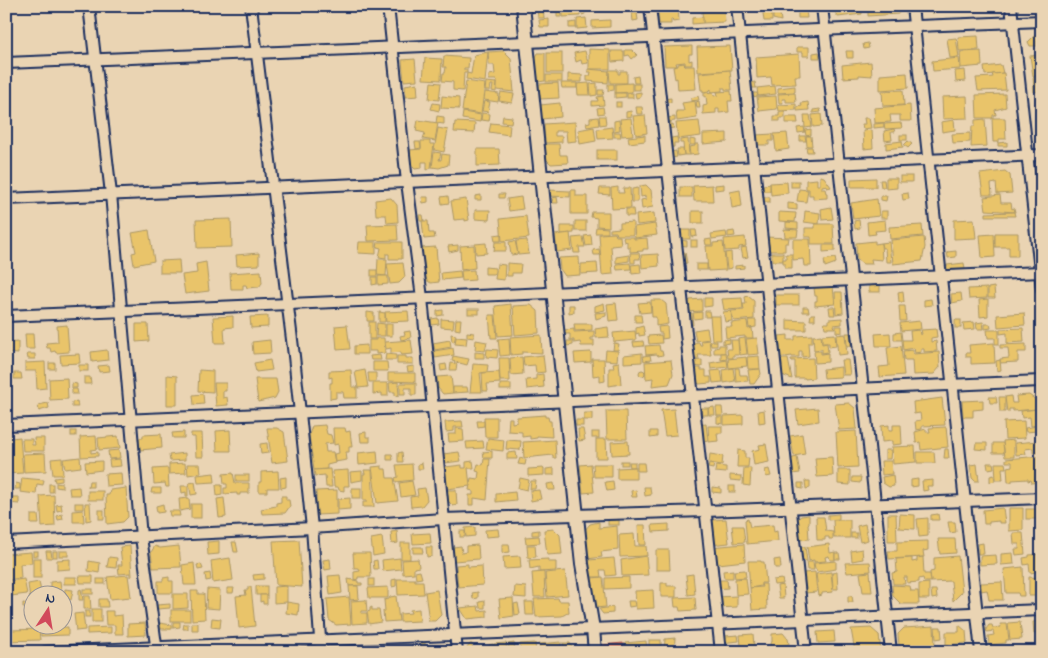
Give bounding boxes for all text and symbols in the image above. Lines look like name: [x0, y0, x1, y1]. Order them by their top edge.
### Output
north arrow: [22, 586, 72, 636]
text: N: [44, 587, 57, 610]

